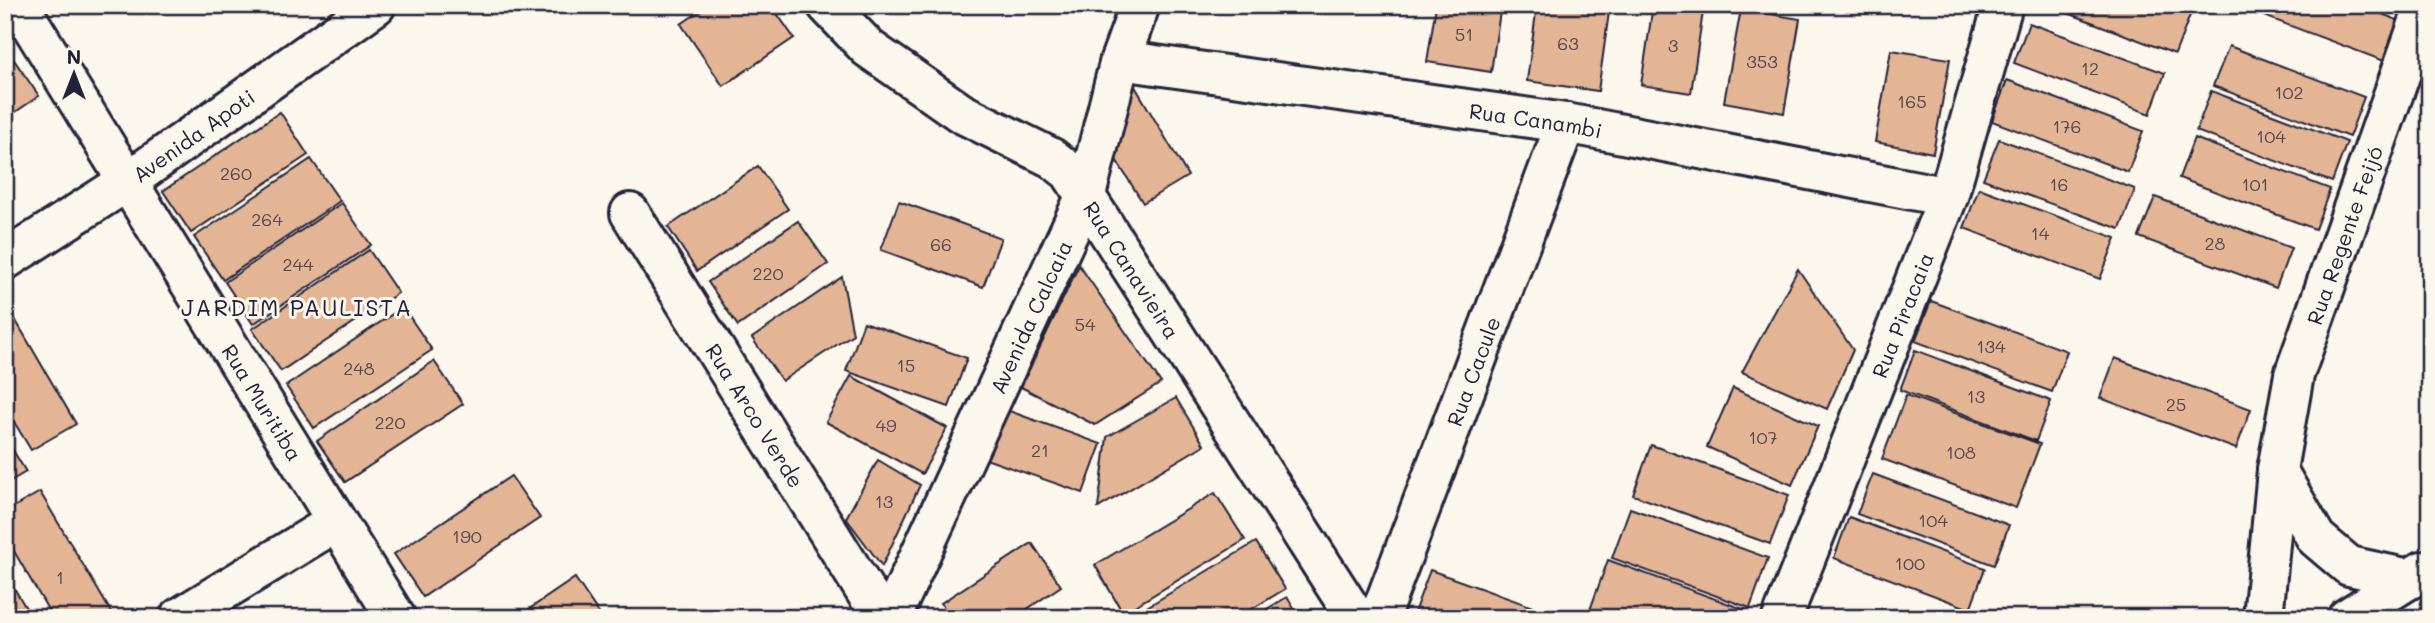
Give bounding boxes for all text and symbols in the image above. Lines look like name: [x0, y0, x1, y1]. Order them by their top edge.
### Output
house number: 51: [1455, 22, 1473, 46]
house number: 63: [1557, 31, 1579, 55]
house number: 3: [1668, 33, 1678, 57]
north arrow: [38, 38, 108, 108]
text: N: [67, 44, 81, 69]
house number: 353: [1746, 49, 1778, 73]
house number: 12: [2081, 56, 2099, 80]
house number: 102: [2274, 80, 2304, 104]
street label: Avenida Apoti: [127, 82, 259, 187]
house number: 165: [1897, 89, 1927, 113]
street label: Rua Canambi: [1468, 96, 1605, 143]
house number: 176: [2053, 114, 2081, 138]
house number: 104: [2256, 124, 2286, 148]
street label: Rua Regente Feijó: [2299, 142, 2388, 328]
house number: 260: [220, 161, 252, 185]
house number: 16: [2050, 172, 2068, 196]
house number: 101: [2241, 172, 2269, 196]
street label: Rua Canavieira: [1078, 196, 1187, 343]
house number: 264: [251, 207, 283, 231]
house number: 14: [2031, 221, 2050, 245]
house number: 28: [2205, 231, 2226, 255]
house number: 66: [930, 232, 952, 256]
street label: Avenida Calcaia: [983, 235, 1077, 398]
street label: Rua Piracaia: [1865, 248, 1938, 381]
house number: 244: [282, 252, 314, 276]
house number: 220: [752, 261, 784, 285]
district label: JARDIM PAULISTA: [181, 292, 413, 322]
house number: 54: [1074, 312, 1096, 336]
street label: Rua Cacule: [1439, 312, 1505, 430]
house number: 134: [1976, 334, 2006, 358]
street label: Rua Arco Verde: [701, 338, 811, 492]
street label: Rua Muritiba: [217, 339, 309, 465]
house number: 15: [897, 353, 915, 377]
house number: 248: [343, 356, 375, 380]
house number: 13: [1967, 384, 1985, 408]
house number: 25: [2166, 392, 2186, 416]
house number: 220: [374, 410, 406, 434]
house number: 49: [875, 413, 897, 437]
house number: 107: [1748, 425, 1778, 449]
house number: 21: [1031, 438, 1049, 462]
house number: 108: [1946, 440, 1976, 464]
house number: 13: [875, 489, 893, 513]
house number: 104: [1918, 508, 1948, 532]
house number: 190: [452, 524, 482, 548]
house number: 100: [1895, 551, 1925, 575]
house number: 1: [56, 565, 64, 589]

